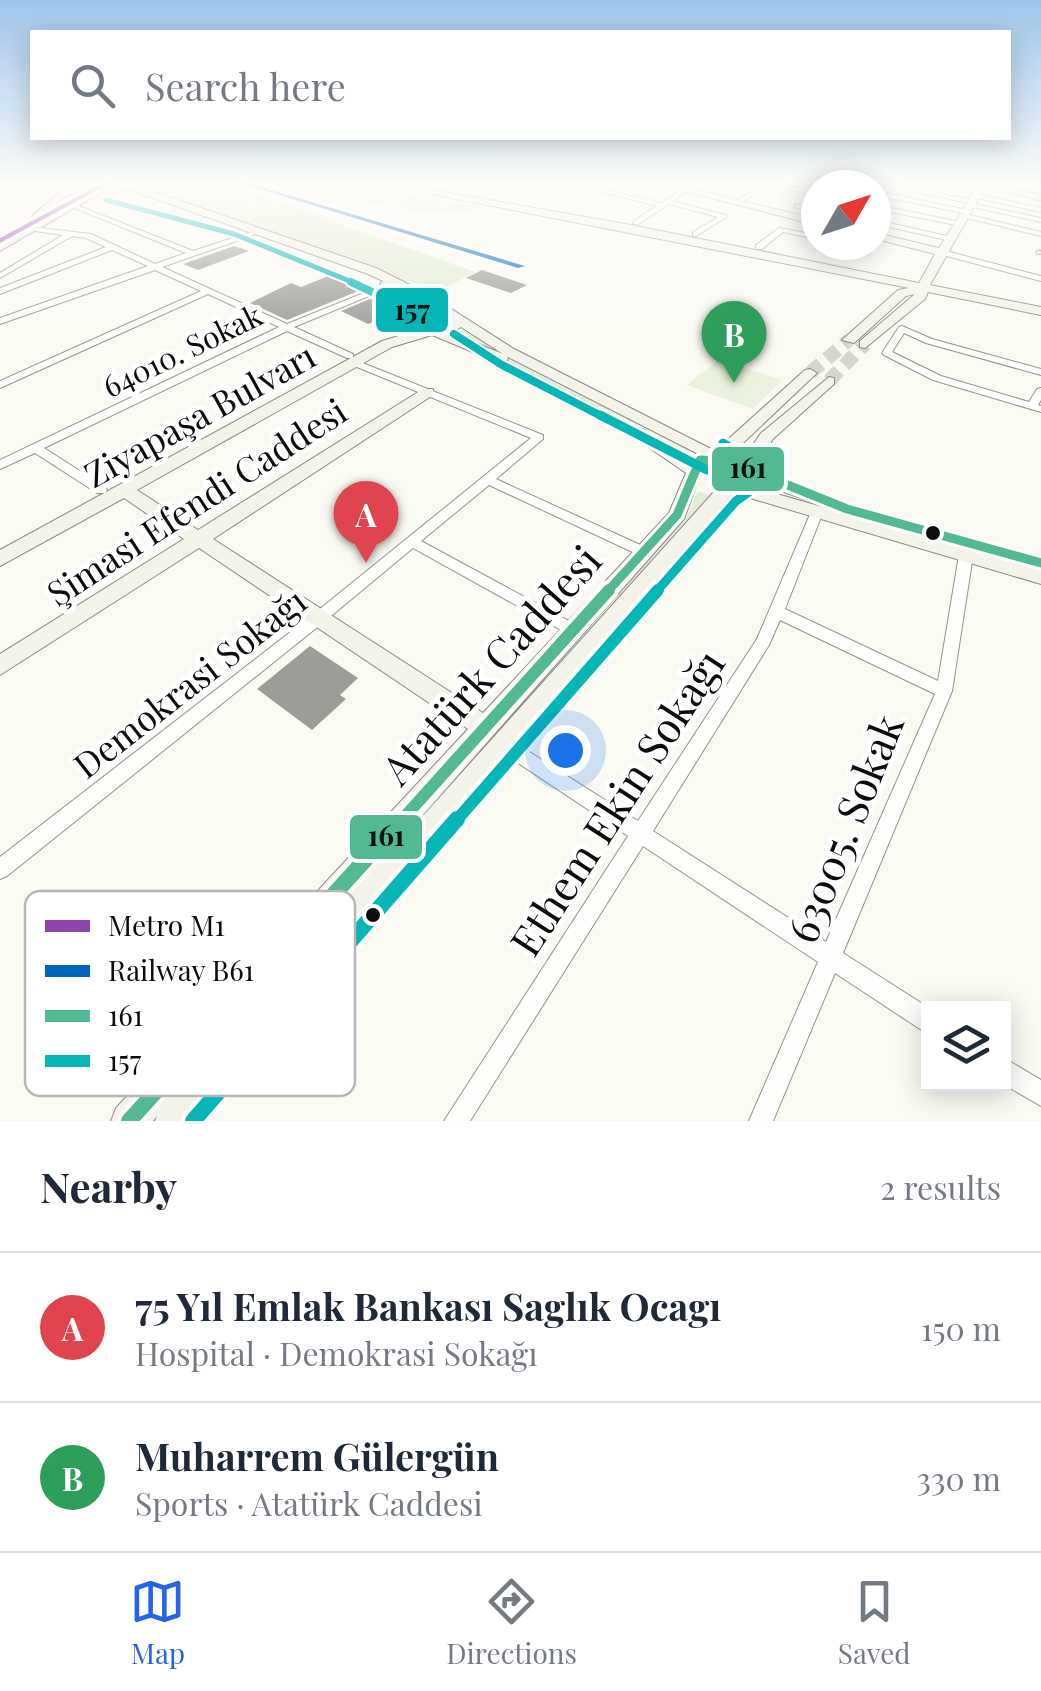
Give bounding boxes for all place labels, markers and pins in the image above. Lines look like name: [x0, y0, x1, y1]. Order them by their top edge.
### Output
pin: B: [702, 300, 766, 383]
pin: A: [334, 480, 398, 563]
unlabelled marker: [923, 523, 943, 543]
unlabelled marker: [363, 905, 383, 925]

